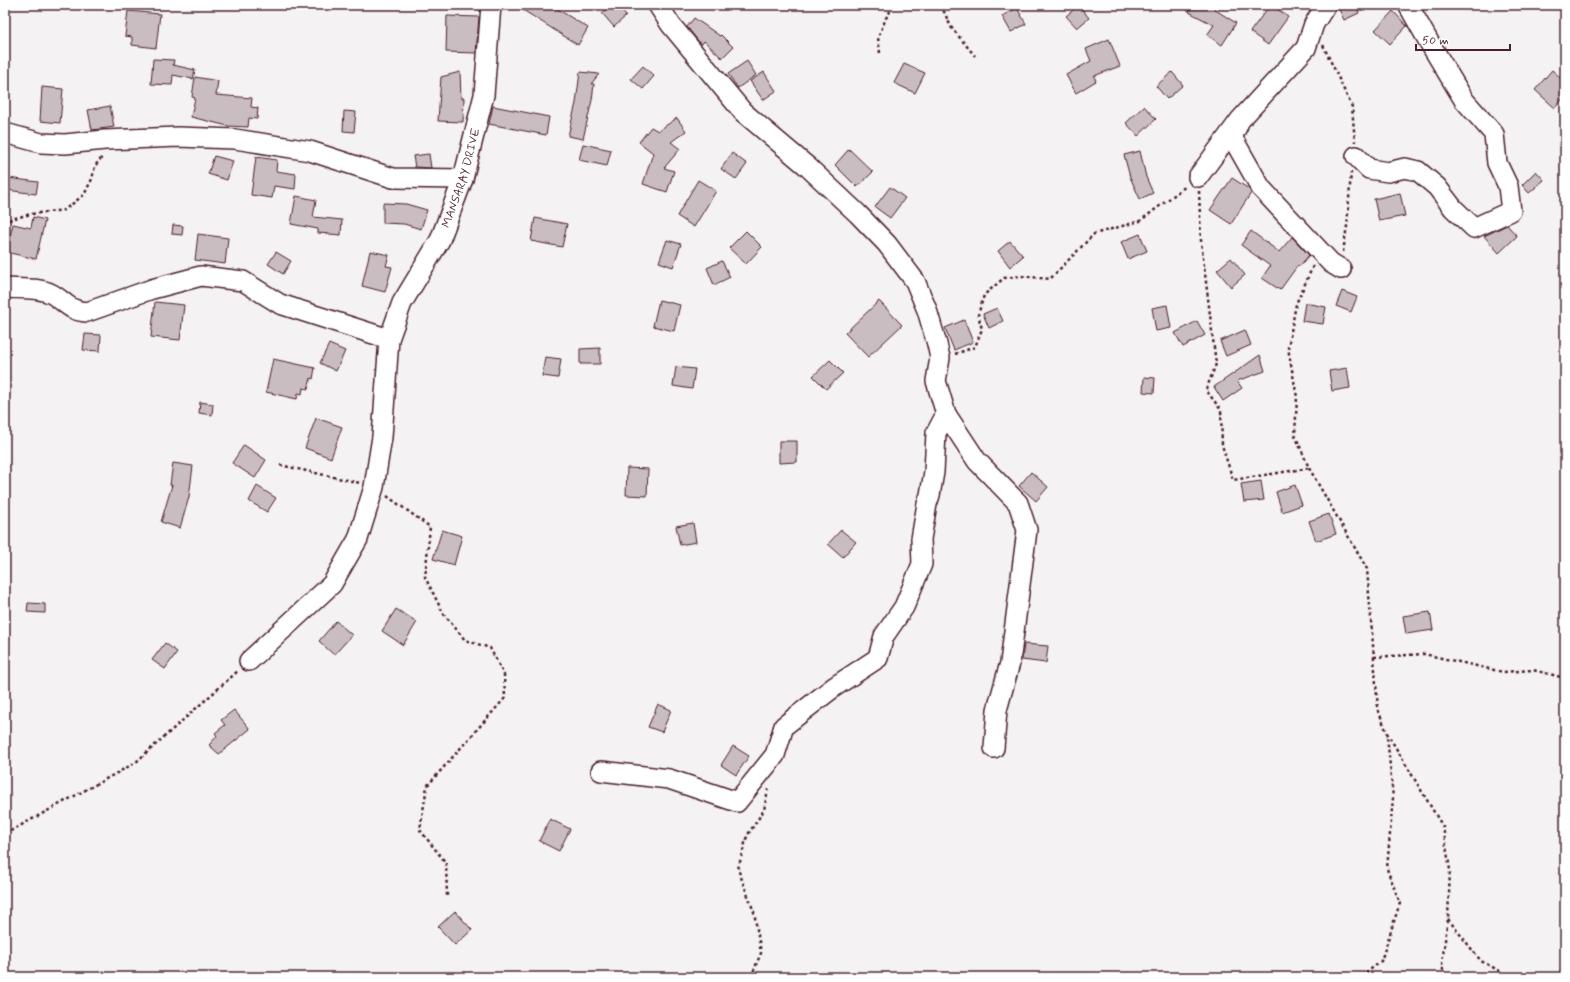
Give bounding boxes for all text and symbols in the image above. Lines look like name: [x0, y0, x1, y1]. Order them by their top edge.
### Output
scale bar: [1416, 26, 1510, 52]
text: 50 m: [1422, 33, 1449, 49]
street label: MANSARAY DRIVE: [438, 126, 485, 230]

